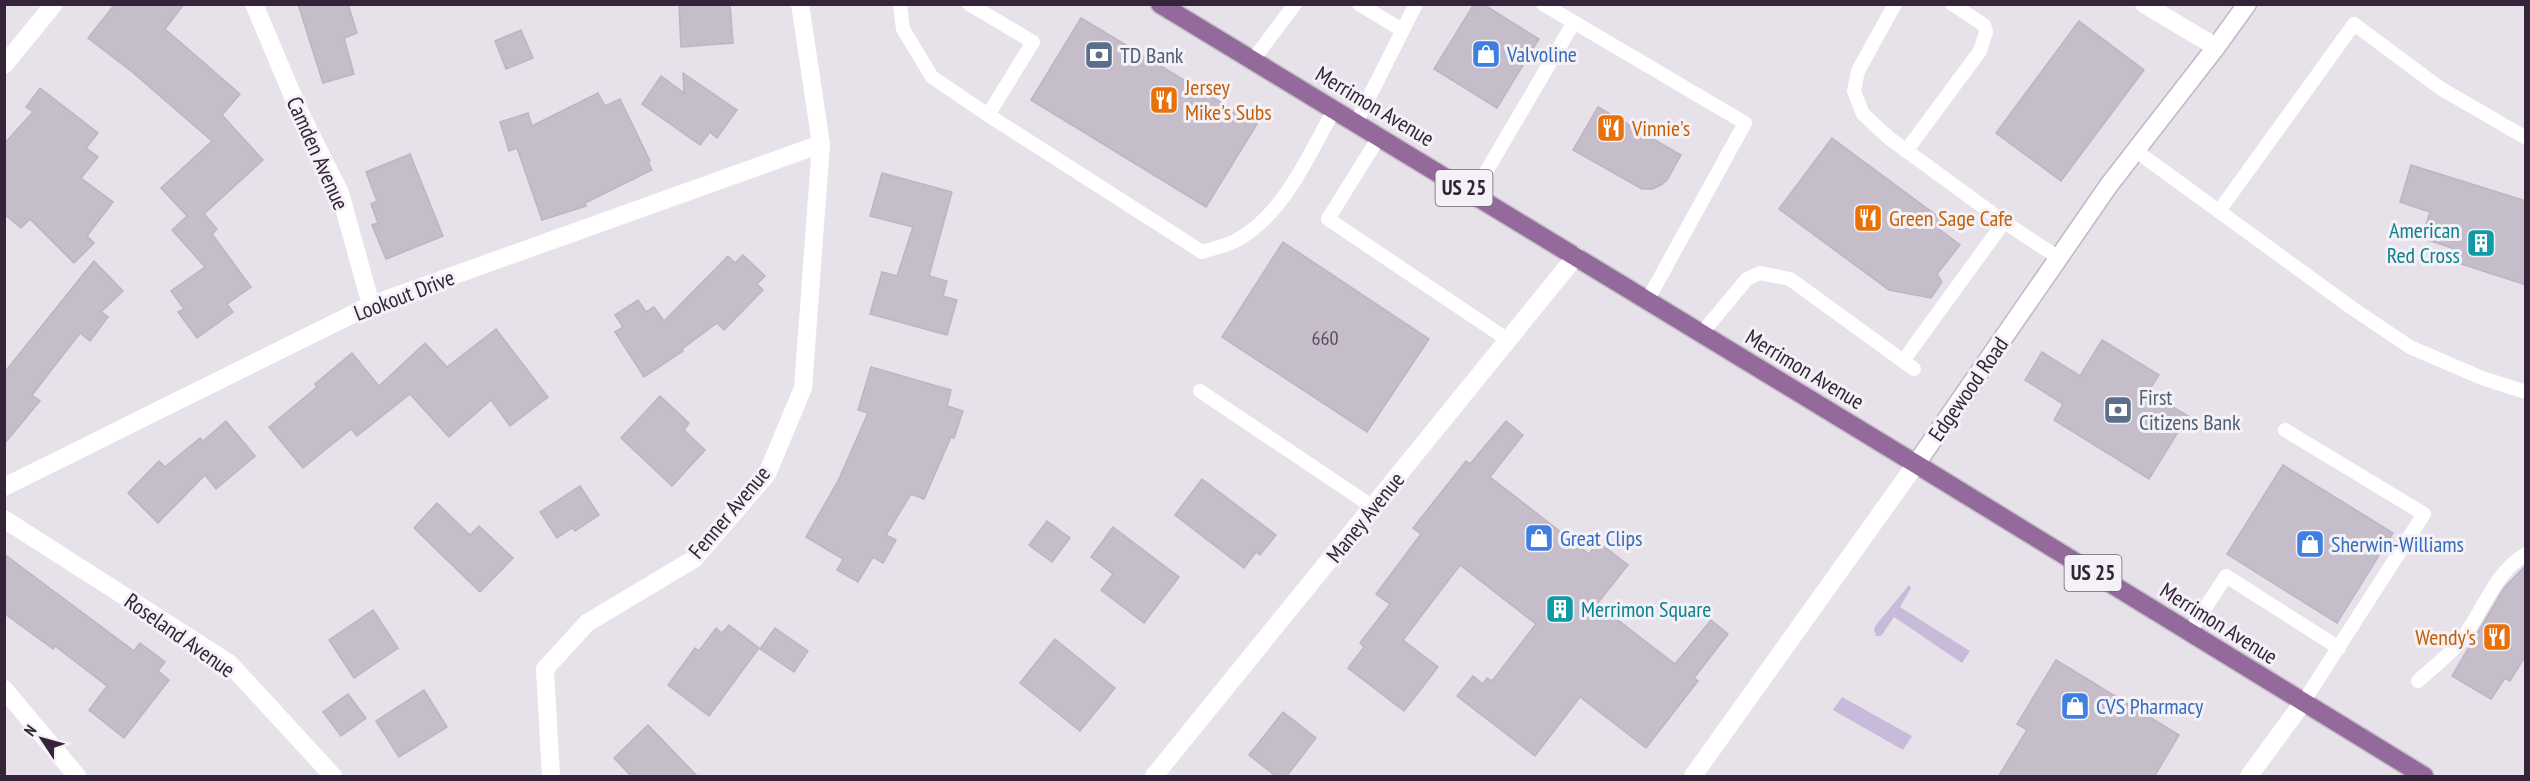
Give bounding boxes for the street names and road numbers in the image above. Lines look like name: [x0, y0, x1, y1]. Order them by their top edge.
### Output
street label: Merrimon Avenue: [1311, 60, 1439, 152]
street label: Camden Avenue: [281, 92, 355, 214]
road number: US 25: [1436, 170, 1492, 206]
street label: Lookout Drive: [350, 263, 458, 327]
street label: Merrimon Avenue: [1741, 323, 1869, 415]
street label: Edgewood Road: [1922, 331, 2014, 447]
street label: Fenner Avenue: [682, 460, 776, 564]
street label: Maney Avenue: [1320, 466, 1410, 568]
road number: US 25: [2064, 555, 2122, 591]
street label: Merrimon Avenue: [2155, 576, 2283, 670]
street label: Roseland Avenue: [119, 587, 241, 683]

